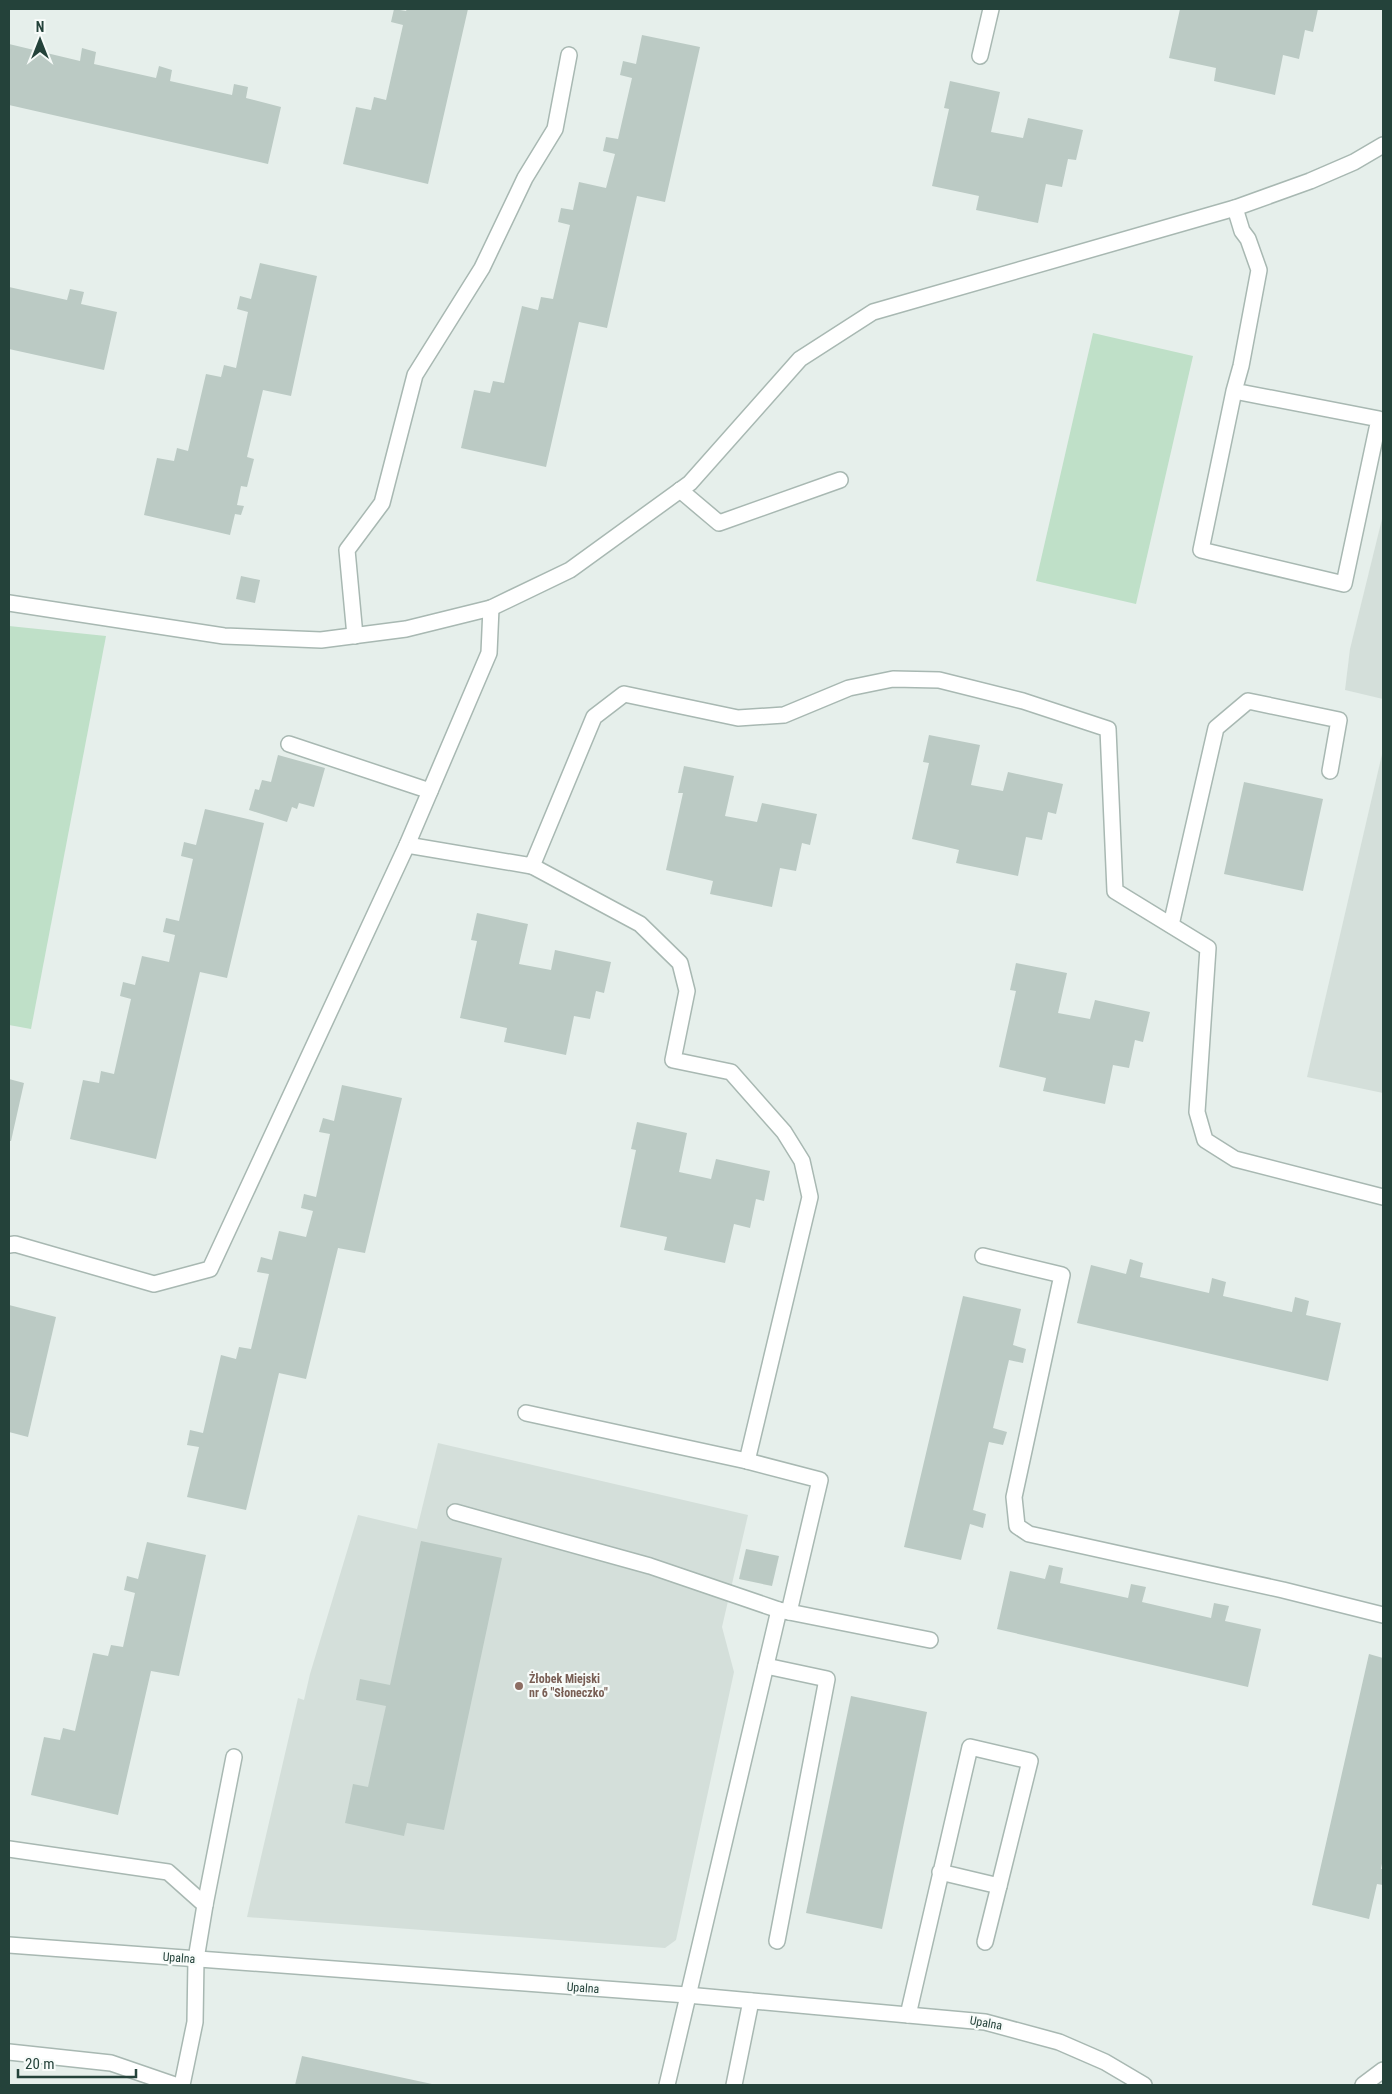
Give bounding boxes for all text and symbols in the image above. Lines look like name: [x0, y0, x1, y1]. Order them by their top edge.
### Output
north arrow: [15, 15, 65, 65]
text: N: [36, 19, 44, 35]
place label: Żłobek Miejski nr 6 "Słoneczko": [529, 1671, 608, 1700]
marker: Żłobek Miejski nr 6 "Słoneczko": [513, 1680, 525, 1692]
street label: Upalna: [162, 1950, 196, 1966]
street label: Upalna: [566, 1980, 600, 1996]
street label: Upalna: [969, 2013, 1004, 2033]
scale bar: [18, 2046, 135, 2078]
text: 20 m: [25, 2055, 55, 2073]

